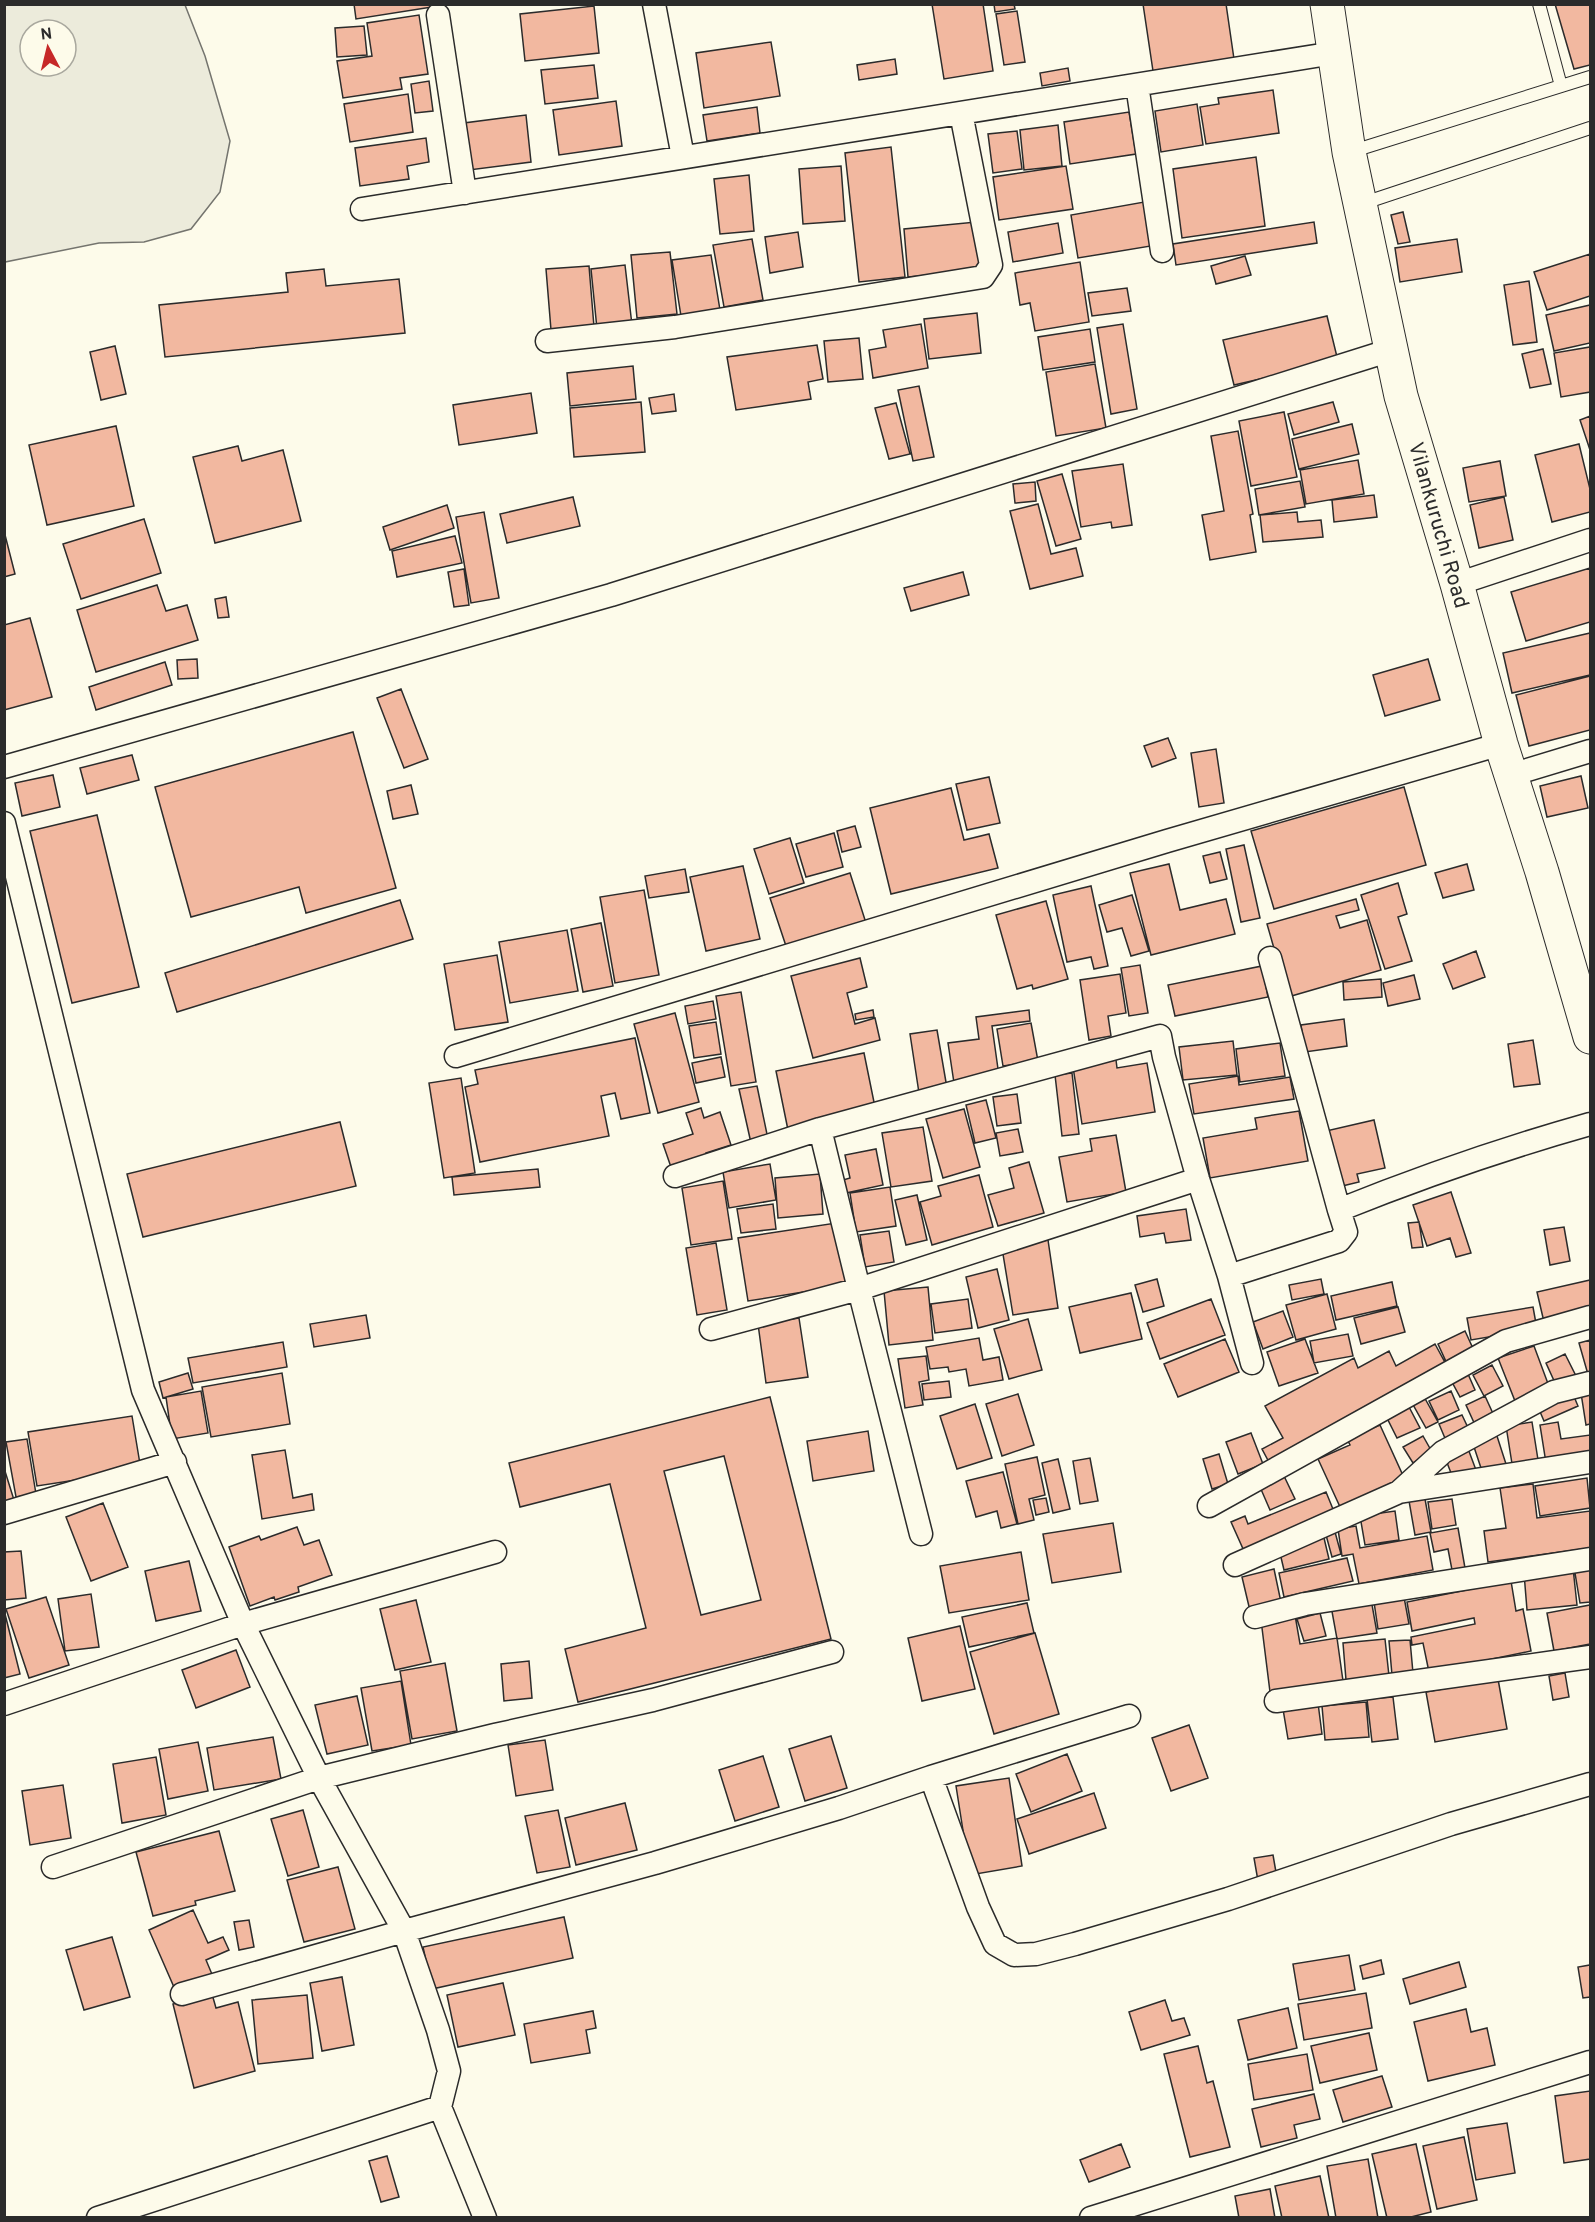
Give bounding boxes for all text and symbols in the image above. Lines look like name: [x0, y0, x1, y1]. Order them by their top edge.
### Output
north arrow: [18, 18, 78, 78]
text: N: [39, 24, 53, 46]
street label: Vilankuruchi Road: [1401, 439, 1474, 611]

